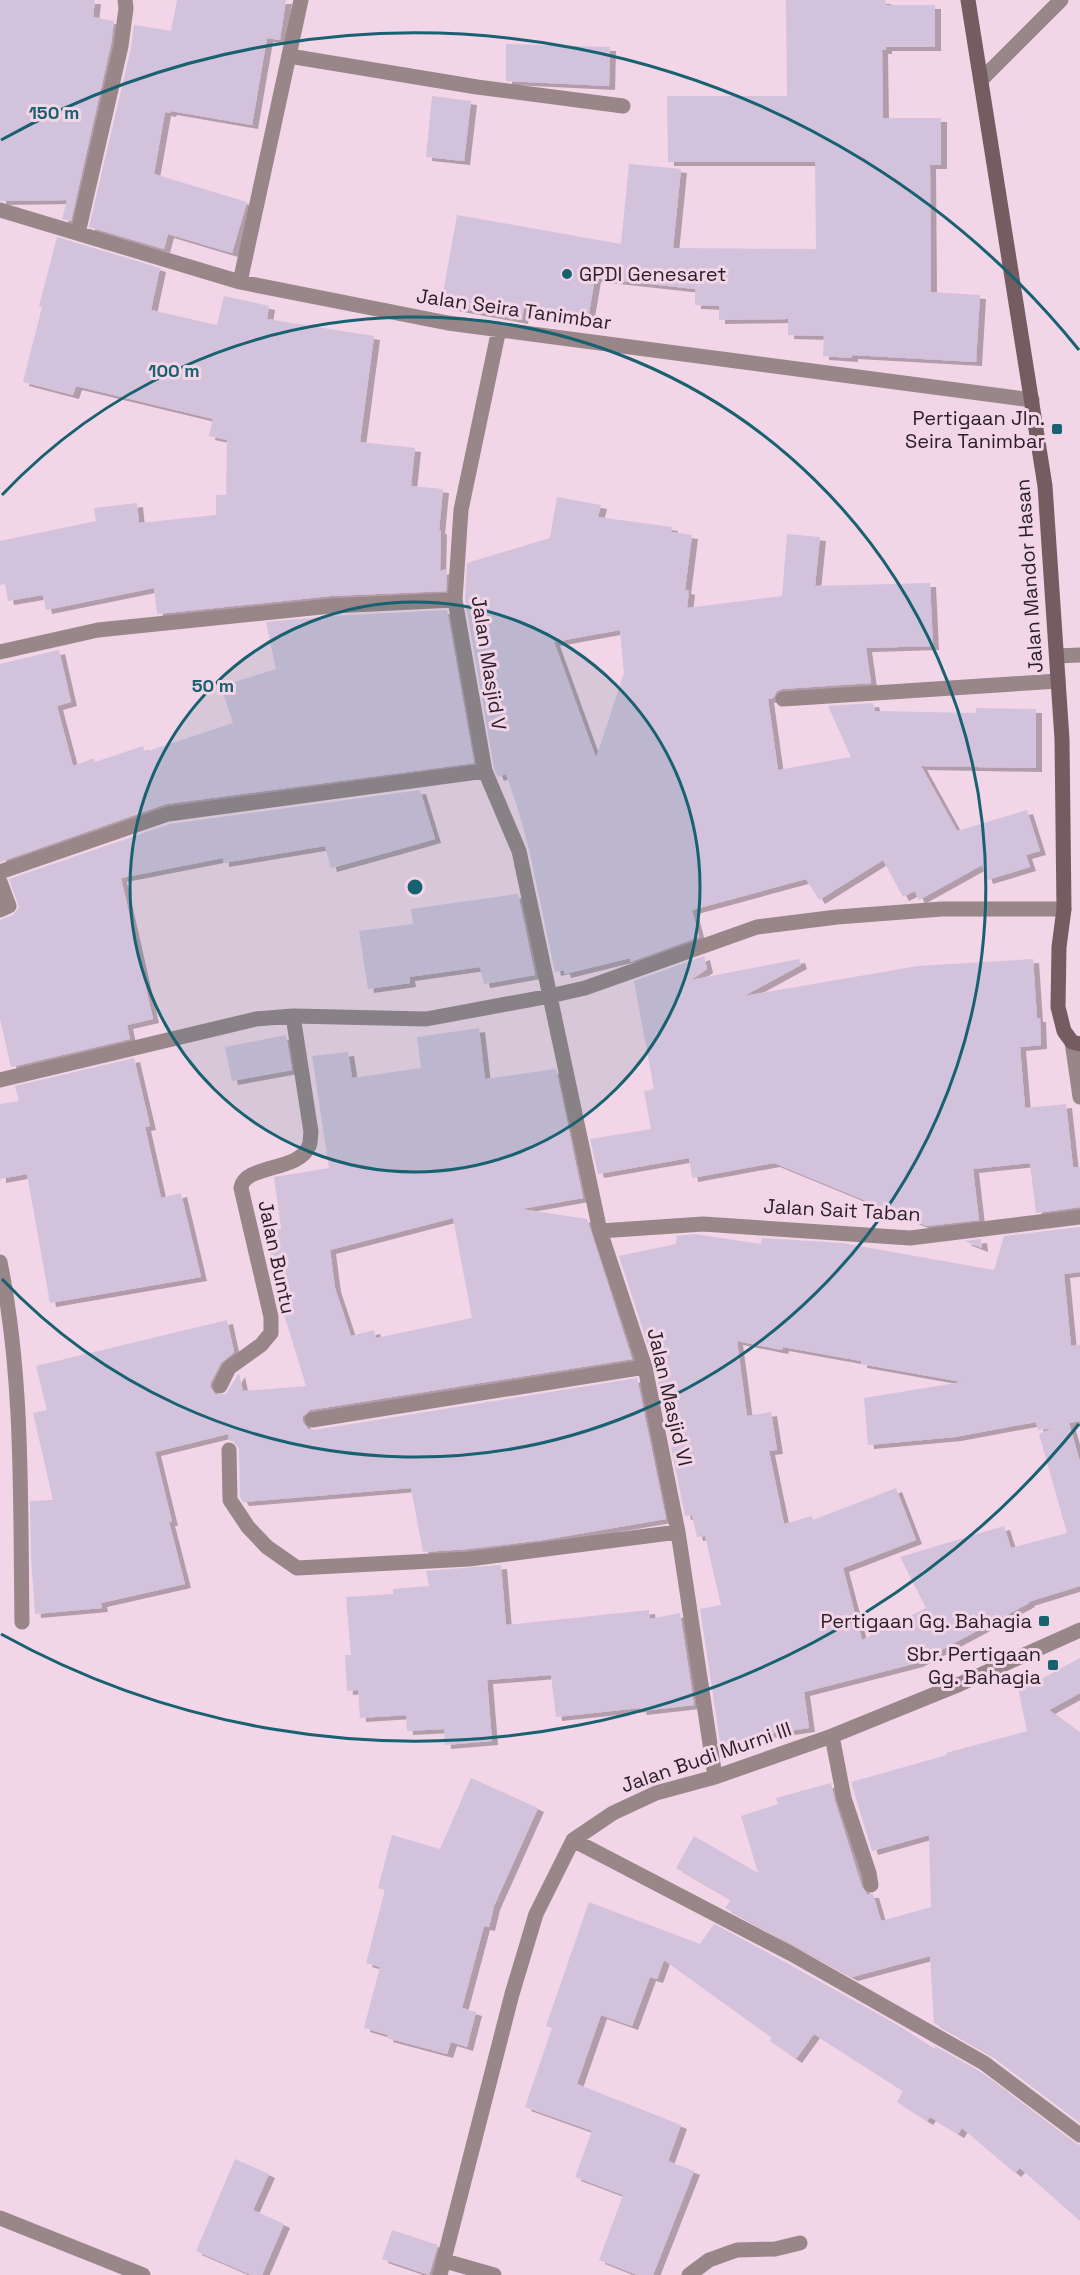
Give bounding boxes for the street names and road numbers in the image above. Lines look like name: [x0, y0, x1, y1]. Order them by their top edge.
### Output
street label: Jalan Seira Tanimbar: [415, 282, 613, 336]
street label: Jalan Mandor Hasan: [1009, 478, 1049, 674]
street label: Jalan Masjid V: [466, 594, 512, 732]
street label: Jalan Sait Taban: [763, 1193, 921, 1227]
street label: Jalan Buntu: [252, 1198, 302, 1316]
street label: Jalan Masjid VI: [641, 1325, 699, 1469]
street label: Jalan Budi Murni III: [617, 1716, 795, 1798]

